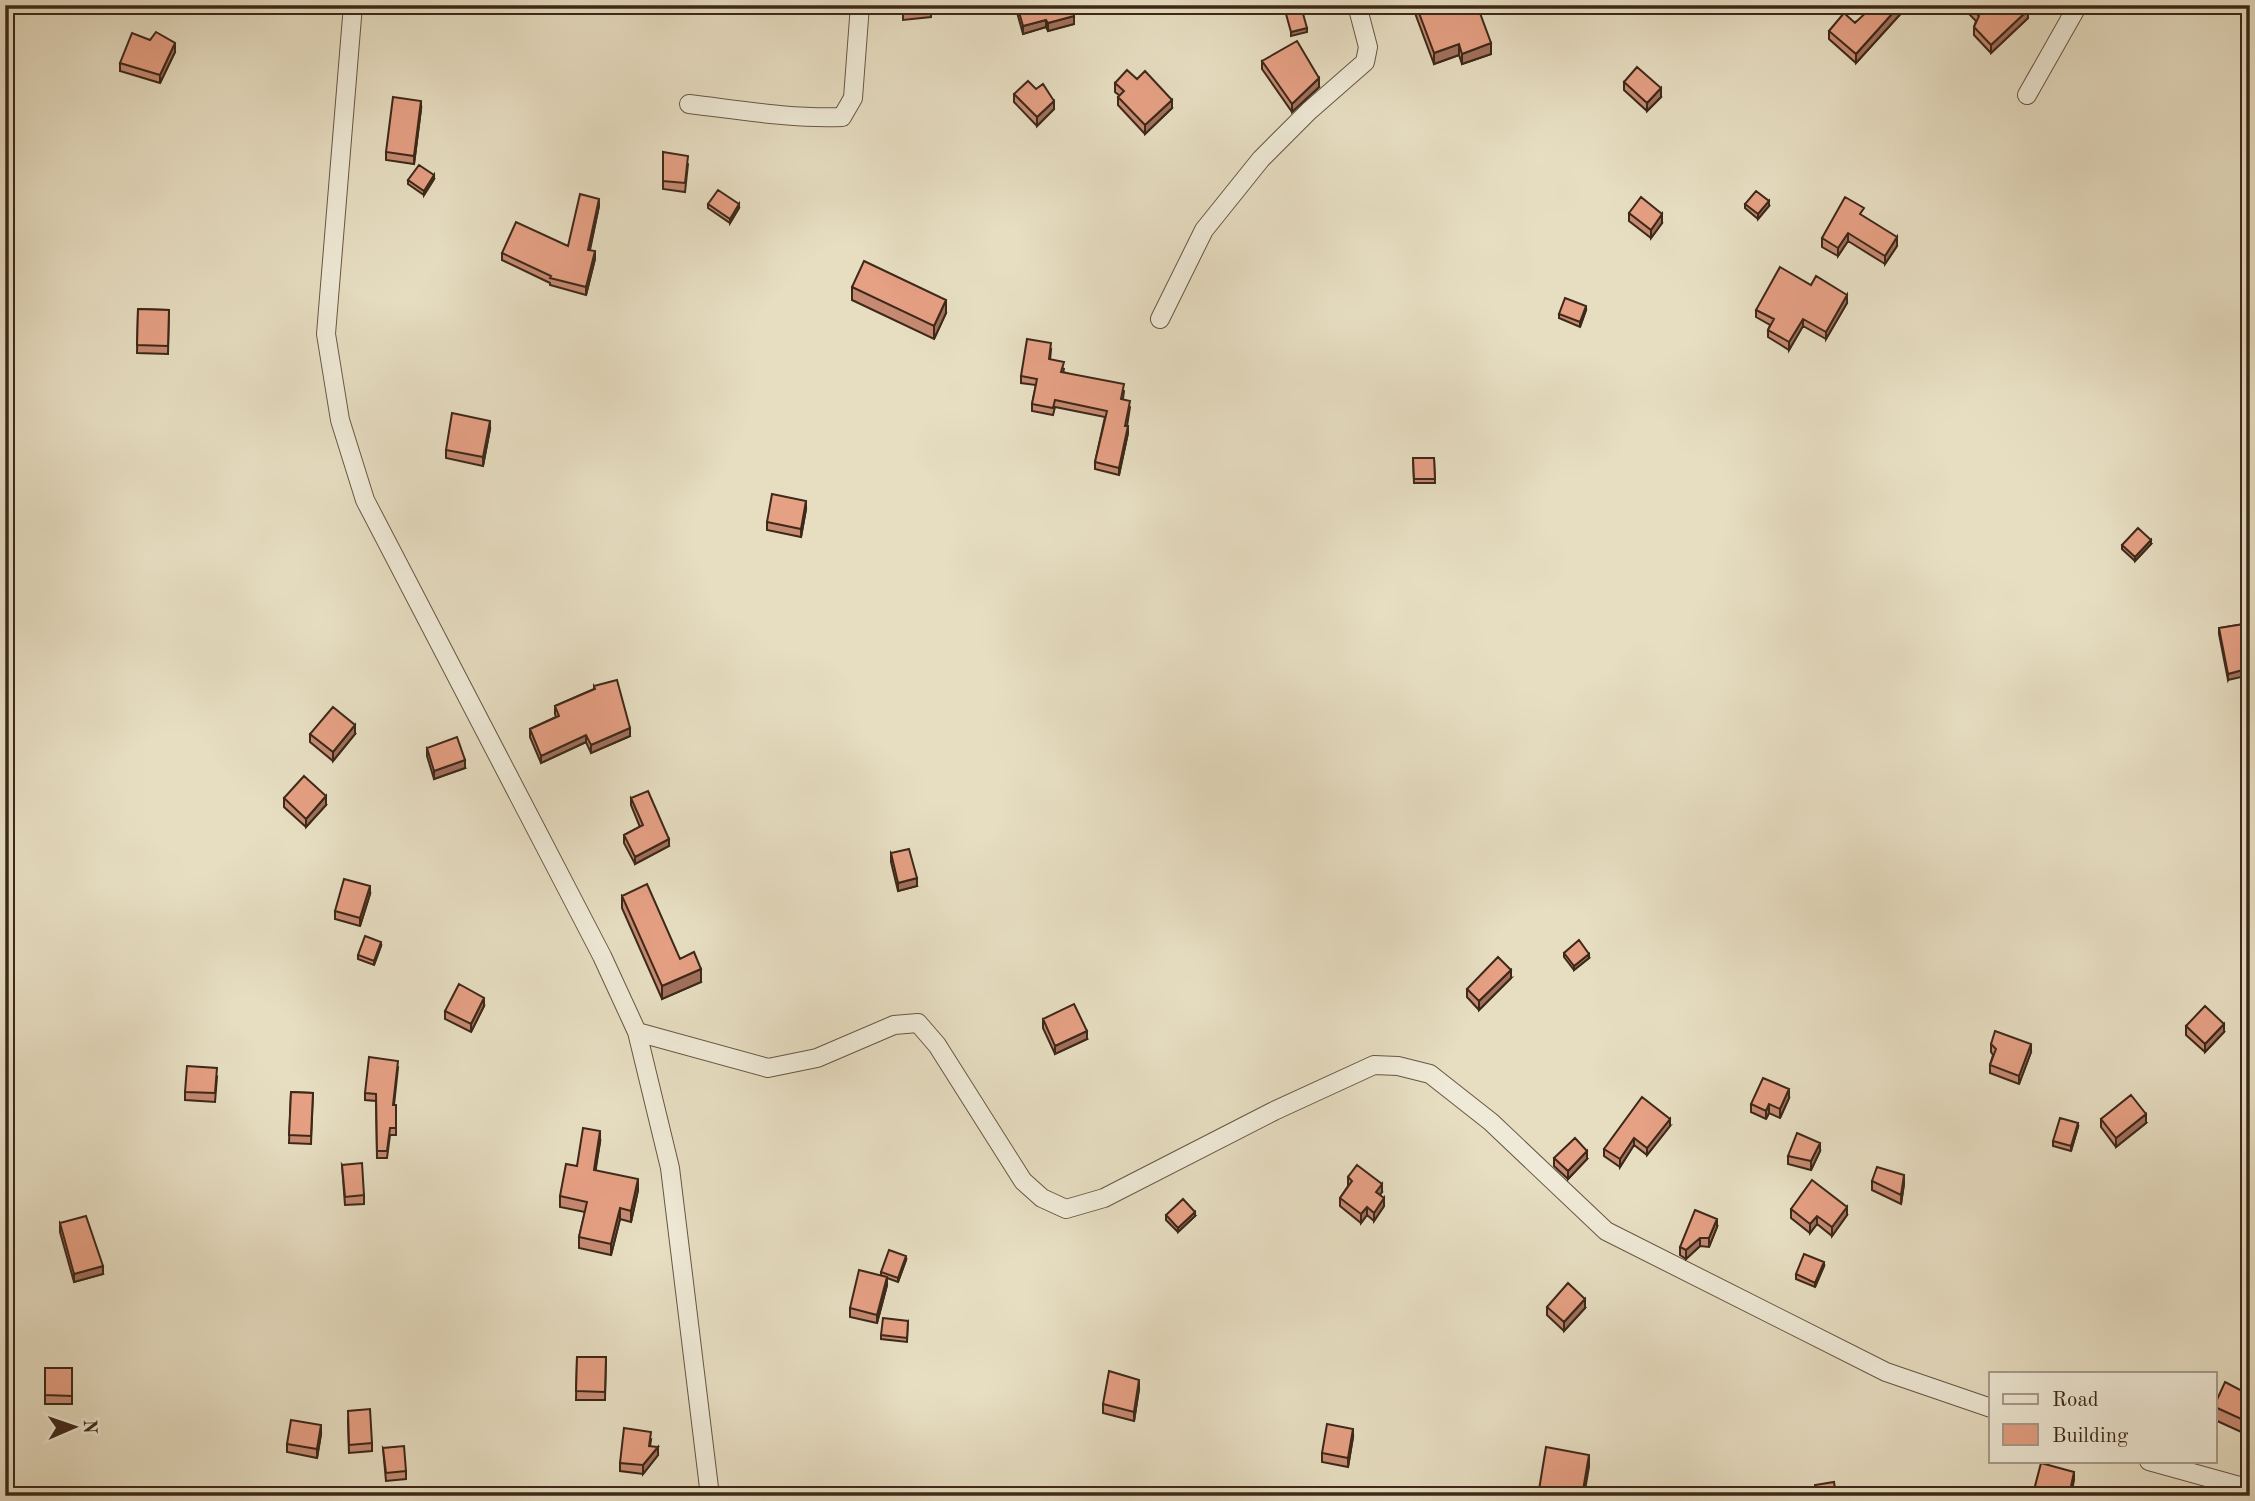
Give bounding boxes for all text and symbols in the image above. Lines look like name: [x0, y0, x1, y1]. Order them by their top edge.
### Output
legend: [1989, 1372, 2216, 1462]
text: Road: [2052, 1390, 2099, 1411]
north arrow: [38, 1392, 108, 1462]
text: N: [79, 1419, 98, 1435]
text: Building: [2052, 1426, 2129, 1447]

